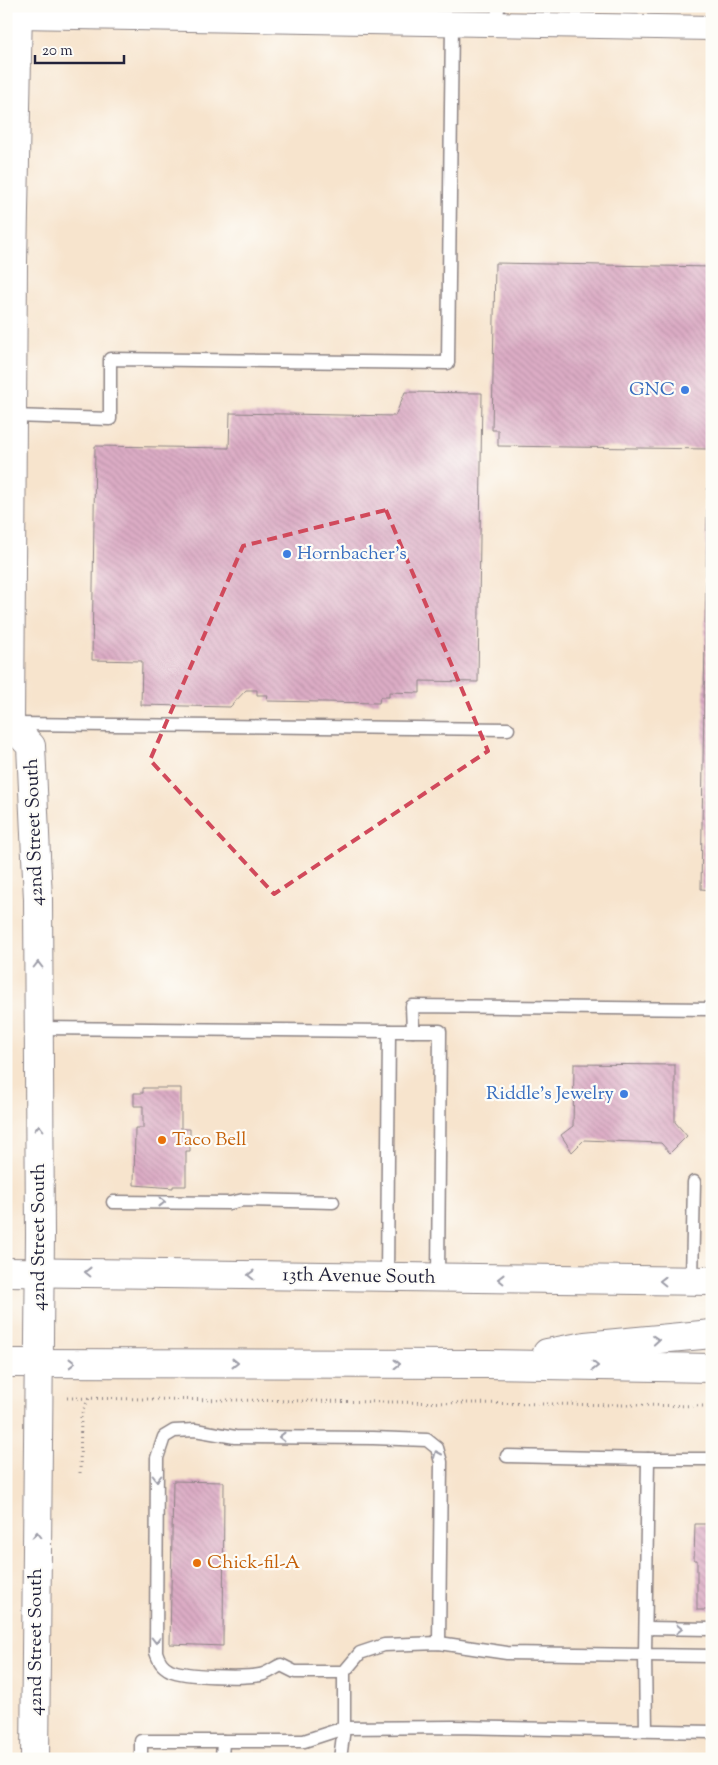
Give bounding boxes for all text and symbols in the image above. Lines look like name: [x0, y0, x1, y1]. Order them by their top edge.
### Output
scale bar: [35, 32, 124, 64]
text: 20 m: [42, 41, 73, 62]
place label: GNC: [629, 377, 675, 404]
marker: GNC: [679, 384, 691, 396]
place label: Hornbacher's: [297, 541, 407, 568]
marker: Hornbacher's: [281, 548, 293, 560]
street label: 42nd Street South: [19, 758, 51, 906]
one-way arrow: [33, 961, 43, 968]
place label: Riddle's Jewelry: [486, 1081, 615, 1108]
marker: Riddle's Jewelry: [618, 1088, 630, 1100]
one-way arrow: [34, 1123, 44, 1131]
place label: Taco Bell: [172, 1127, 247, 1154]
marker: Taco Bell: [156, 1134, 168, 1146]
street label: 42nd Street South: [26, 1163, 53, 1311]
one-way arrow: [158, 1197, 166, 1207]
street label: 13th Avenue South: [282, 1262, 436, 1292]
one-way arrow: [84, 1267, 92, 1277]
one-way arrow: [246, 1270, 254, 1280]
one-way arrow: [496, 1274, 504, 1284]
one-way arrow: [659, 1276, 666, 1286]
one-way arrow: [653, 1335, 661, 1346]
one-way arrow: [69, 1358, 77, 1368]
one-way arrow: [232, 1358, 239, 1368]
one-way arrow: [394, 1359, 402, 1369]
one-way arrow: [592, 1361, 599, 1371]
one-way arrow: [278, 1432, 286, 1442]
one-way arrow: [434, 1450, 444, 1459]
one-way arrow: [152, 1474, 162, 1482]
one-way arrow: [31, 1531, 42, 1539]
place label: Chick-fil-A: [207, 1550, 301, 1577]
marker: Chick-fil-A: [191, 1557, 203, 1569]
street label: 42nd Street South: [23, 1568, 50, 1716]
one-way arrow: [675, 1624, 683, 1634]
one-way arrow: [151, 1636, 161, 1644]

